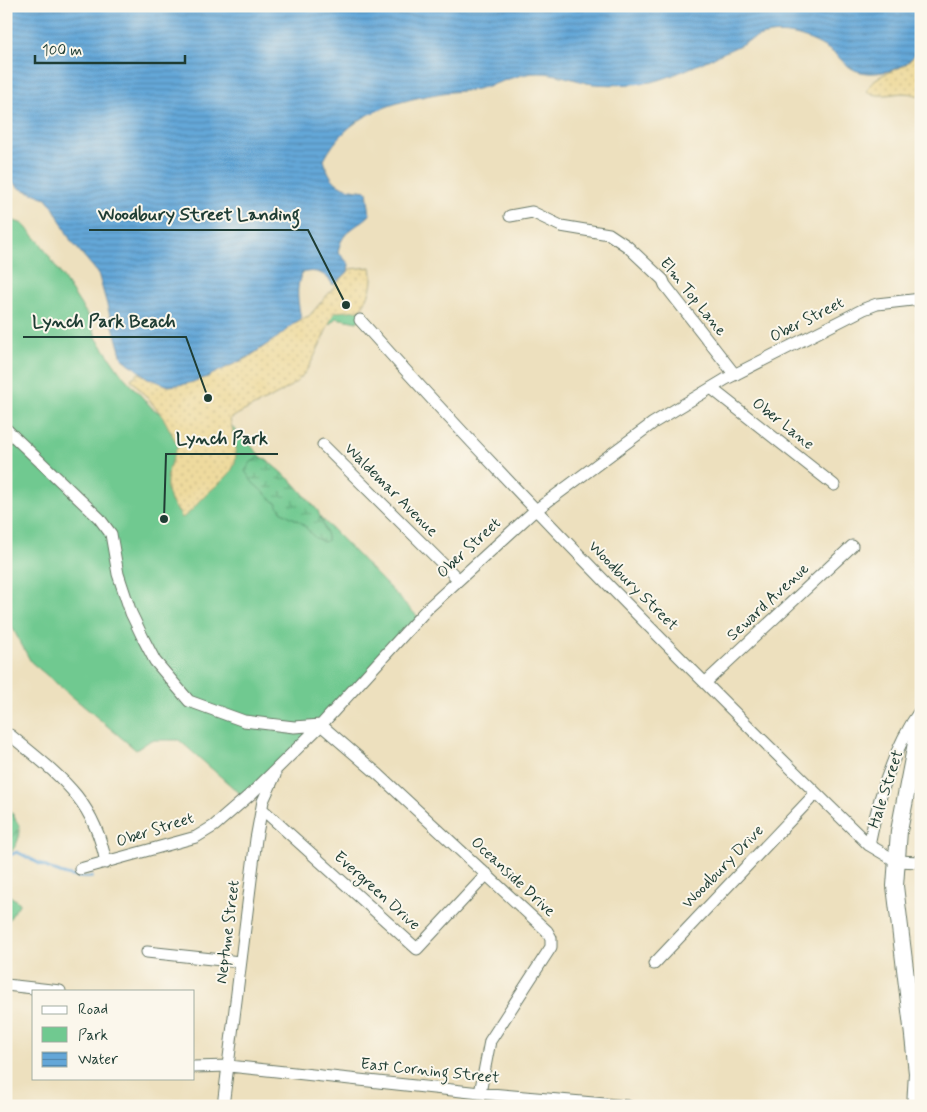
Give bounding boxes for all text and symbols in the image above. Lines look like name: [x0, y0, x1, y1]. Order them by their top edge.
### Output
scale bar: [35, 32, 185, 64]
text: 100 m: [42, 41, 82, 61]
callout: Woodbury Street Landing: [89, 197, 308, 230]
text: Woodbury Street Landing: [97, 203, 300, 229]
street label: Elm Top Lane: [655, 253, 732, 341]
street label: Ober Street: [766, 292, 848, 348]
callout: Lynch Park Beach: [23, 304, 186, 337]
text: Lynch Park Beach: [32, 310, 176, 334]
street label: Ober Lane: [748, 393, 818, 455]
callout: Lynch Park: [166, 421, 278, 454]
text: Lynch Park: [176, 427, 268, 451]
street label: Waldemar Avenue: [340, 439, 443, 542]
street label: Ober Street: [432, 513, 506, 583]
street label: Woodbury Street: [583, 536, 683, 636]
street label: Seward Avenue: [722, 558, 814, 646]
street label: Hale Street: [863, 747, 909, 831]
street label: Ober Street: [114, 808, 196, 852]
street label: Woodbury Drive: [678, 820, 768, 914]
street label: Oceanside Drive: [466, 832, 560, 922]
street label: Evergreen Drive: [329, 847, 425, 936]
street label: Neptune Street: [211, 879, 245, 985]
legend: [32, 990, 195, 1080]
text: Road: [78, 1000, 108, 1020]
text: Park: [78, 1026, 108, 1046]
text: Water: [78, 1050, 118, 1070]
street label: East Corning Street: [359, 1053, 501, 1090]

